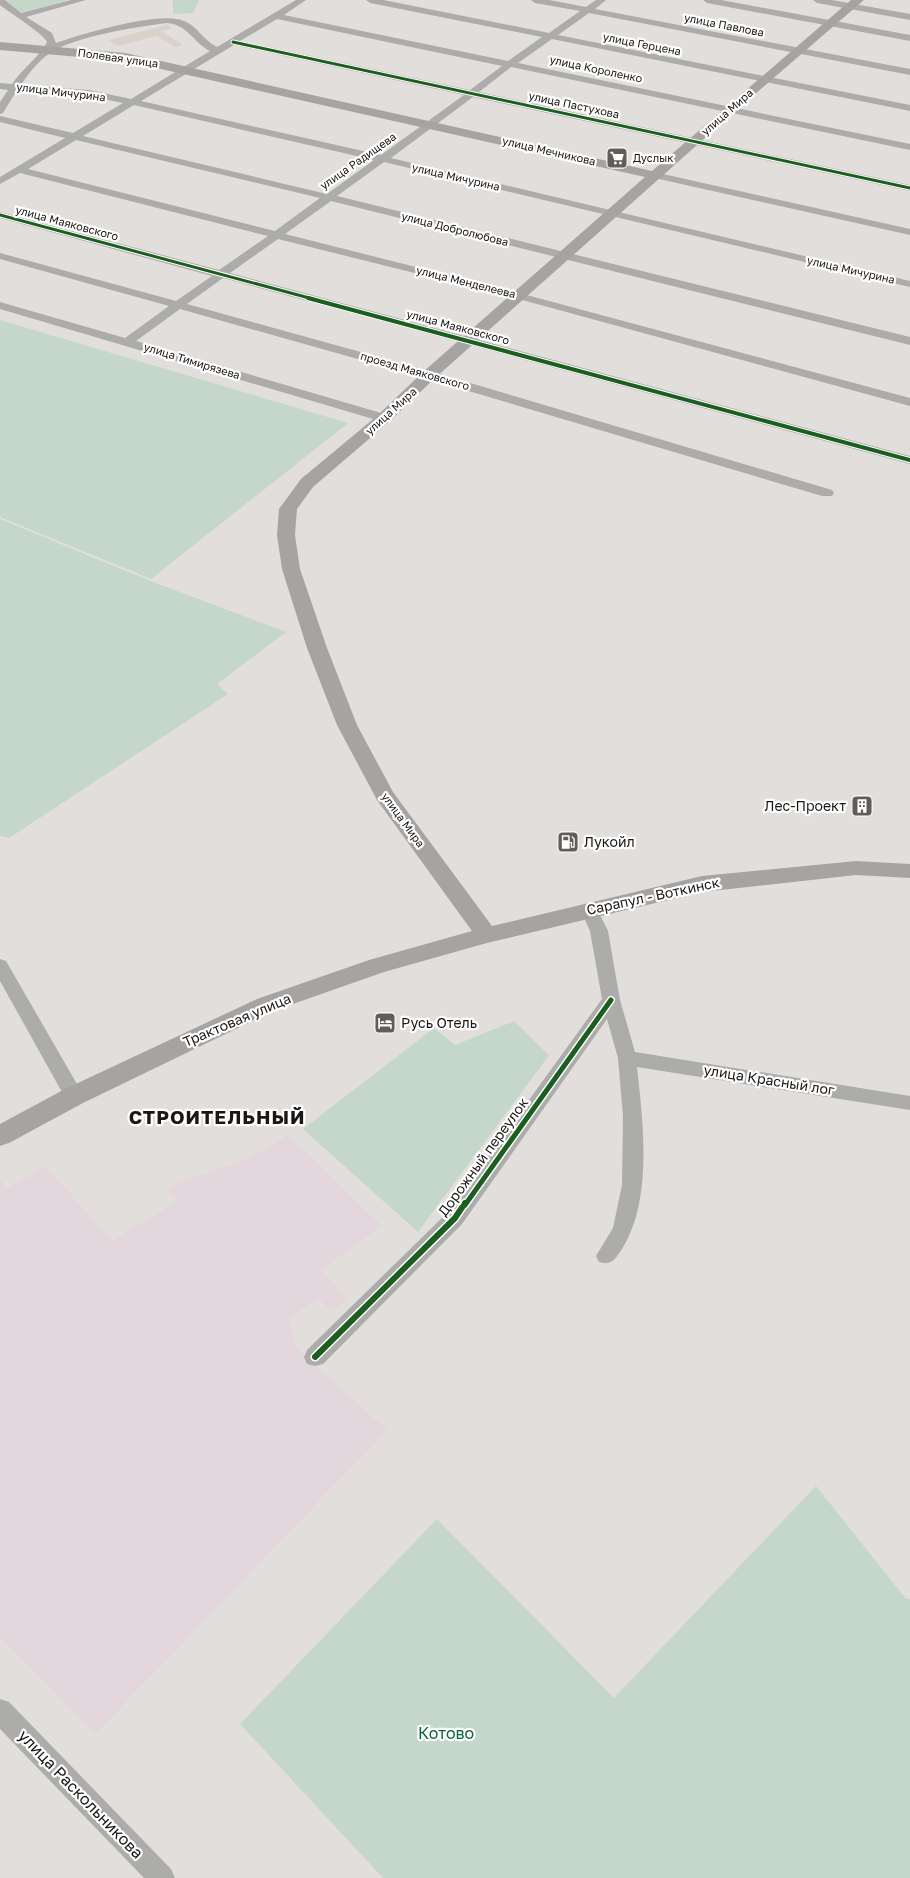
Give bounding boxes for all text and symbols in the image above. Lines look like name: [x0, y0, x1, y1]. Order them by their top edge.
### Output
street label: улица Павлова: [683, 10, 765, 39]
street label: улица Герцена: [602, 30, 682, 57]
street label: Полевая улица: [77, 45, 159, 70]
street label: улица Короленко: [549, 52, 644, 85]
street label: улица Мичурина: [16, 80, 106, 103]
street label: улица Мира: [698, 86, 755, 138]
street label: улица Пастухова: [528, 89, 621, 120]
street label: улица Радищева: [317, 130, 398, 192]
street label: улица Мечникова: [501, 133, 597, 168]
supermarket icon: Дуслык: [605, 146, 629, 170]
place label: Дуслык: [633, 151, 674, 164]
street label: улица Мичурина: [411, 160, 501, 193]
street label: улица Маяковского: [14, 203, 120, 243]
street label: улица Добролюбова: [400, 209, 510, 248]
street label: улица Мичурина: [806, 253, 896, 286]
street label: улица Менделеева: [415, 263, 517, 300]
street label: улица Маяковского: [405, 307, 511, 347]
street label: улица Тимирязева: [143, 340, 242, 381]
street label: проезд Маяковского: [359, 349, 471, 392]
street label: улица Мира: [362, 384, 419, 437]
street label: улица Мира: [379, 790, 428, 849]
building icon: Лес-Проект: [850, 794, 874, 818]
place label: Лес-Проект: [764, 797, 846, 814]
fuel station icon: Лукойл: [556, 830, 580, 854]
place label: Лукойл: [584, 833, 635, 850]
street label: Сарапул - Воткинск: [585, 873, 721, 918]
street label: Трактовая улица: [180, 989, 293, 1050]
hotel icon: Русь Отель: [373, 1011, 397, 1035]
place label: Русь Отель: [401, 1014, 477, 1031]
street label: улица Красный лог: [702, 1061, 836, 1098]
street label: Дорожный переулок: [434, 1094, 531, 1219]
district label: СТРОИТЕЛЬНЫЙ: [129, 1105, 305, 1128]
park label: Котово: [418, 1723, 474, 1743]
street label: улица Раскольникова: [14, 1725, 148, 1863]

